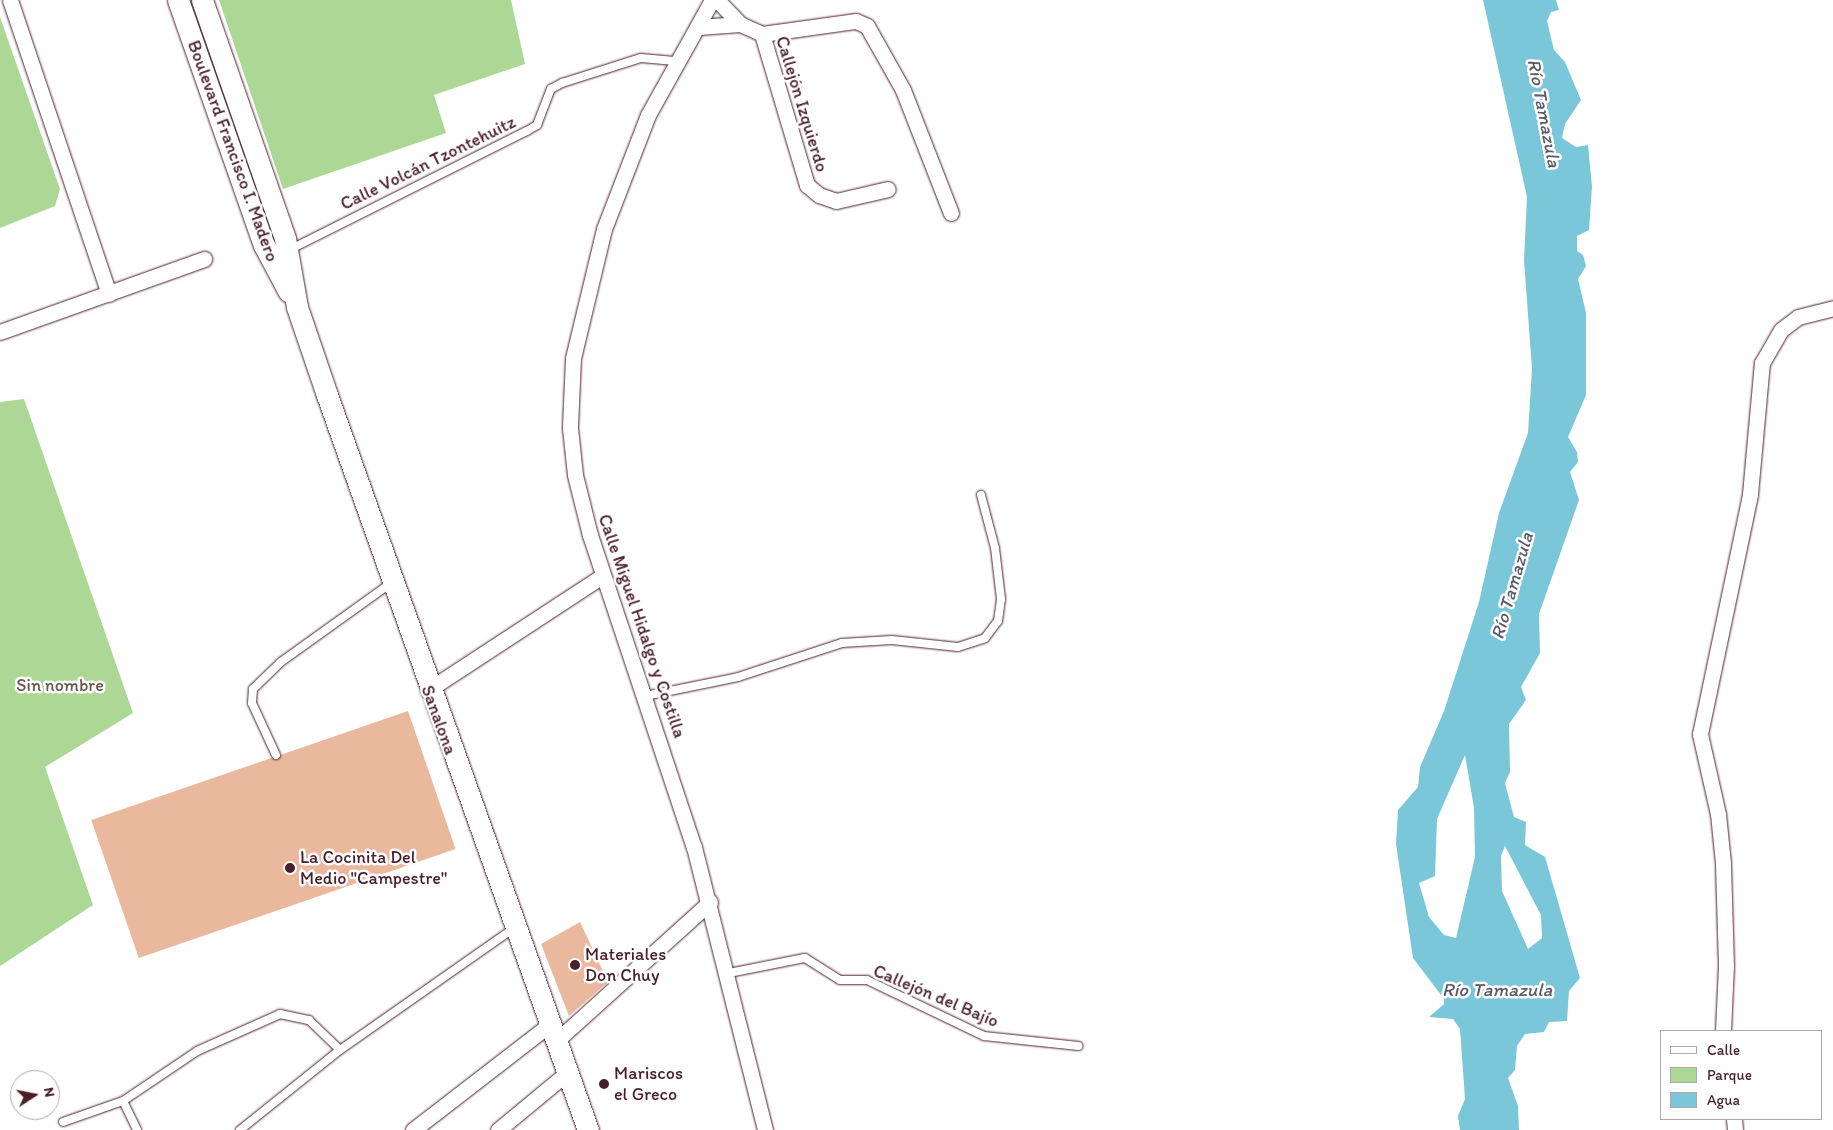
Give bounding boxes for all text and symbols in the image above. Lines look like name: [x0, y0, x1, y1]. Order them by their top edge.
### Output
street label: Callejón Izquierdo: [771, 33, 833, 175]
street label: Boulevard Francisco I. Madero: [183, 37, 283, 265]
water label: Río Tamazula: [1522, 57, 1566, 169]
street label: Calle Volcán Tzontehuitz: [338, 112, 518, 214]
street label: Calle Miguel Hidalgo y Costilla: [594, 511, 690, 741]
water label: Río Tamazula: [1486, 531, 1538, 641]
park label: Sin nombre: [16, 674, 104, 696]
street label: Sanalona: [416, 682, 462, 758]
place label: La Cocinita Del Medio "Campestre": [300, 847, 447, 890]
marker: La Cocinita Del Medio "Campestre": [284, 862, 296, 874]
place label: Materiales Don Chuy: [585, 944, 666, 986]
marker: Materiales Don Chuy: [569, 959, 581, 971]
street label: Callejón del Bajío: [870, 960, 1002, 1032]
water label: Río Tamazula: [1443, 979, 1551, 1001]
legend: [1660, 1030, 1823, 1120]
text: Calle: [1707, 1041, 1740, 1059]
place label: Mariscos el Greco: [614, 1063, 683, 1106]
text: Parque: [1707, 1066, 1752, 1084]
north arrow: [10, 1070, 60, 1120]
marker: Mariscos el Greco: [598, 1078, 610, 1090]
text: N: [40, 1086, 58, 1098]
text: Agua: [1707, 1091, 1740, 1109]

